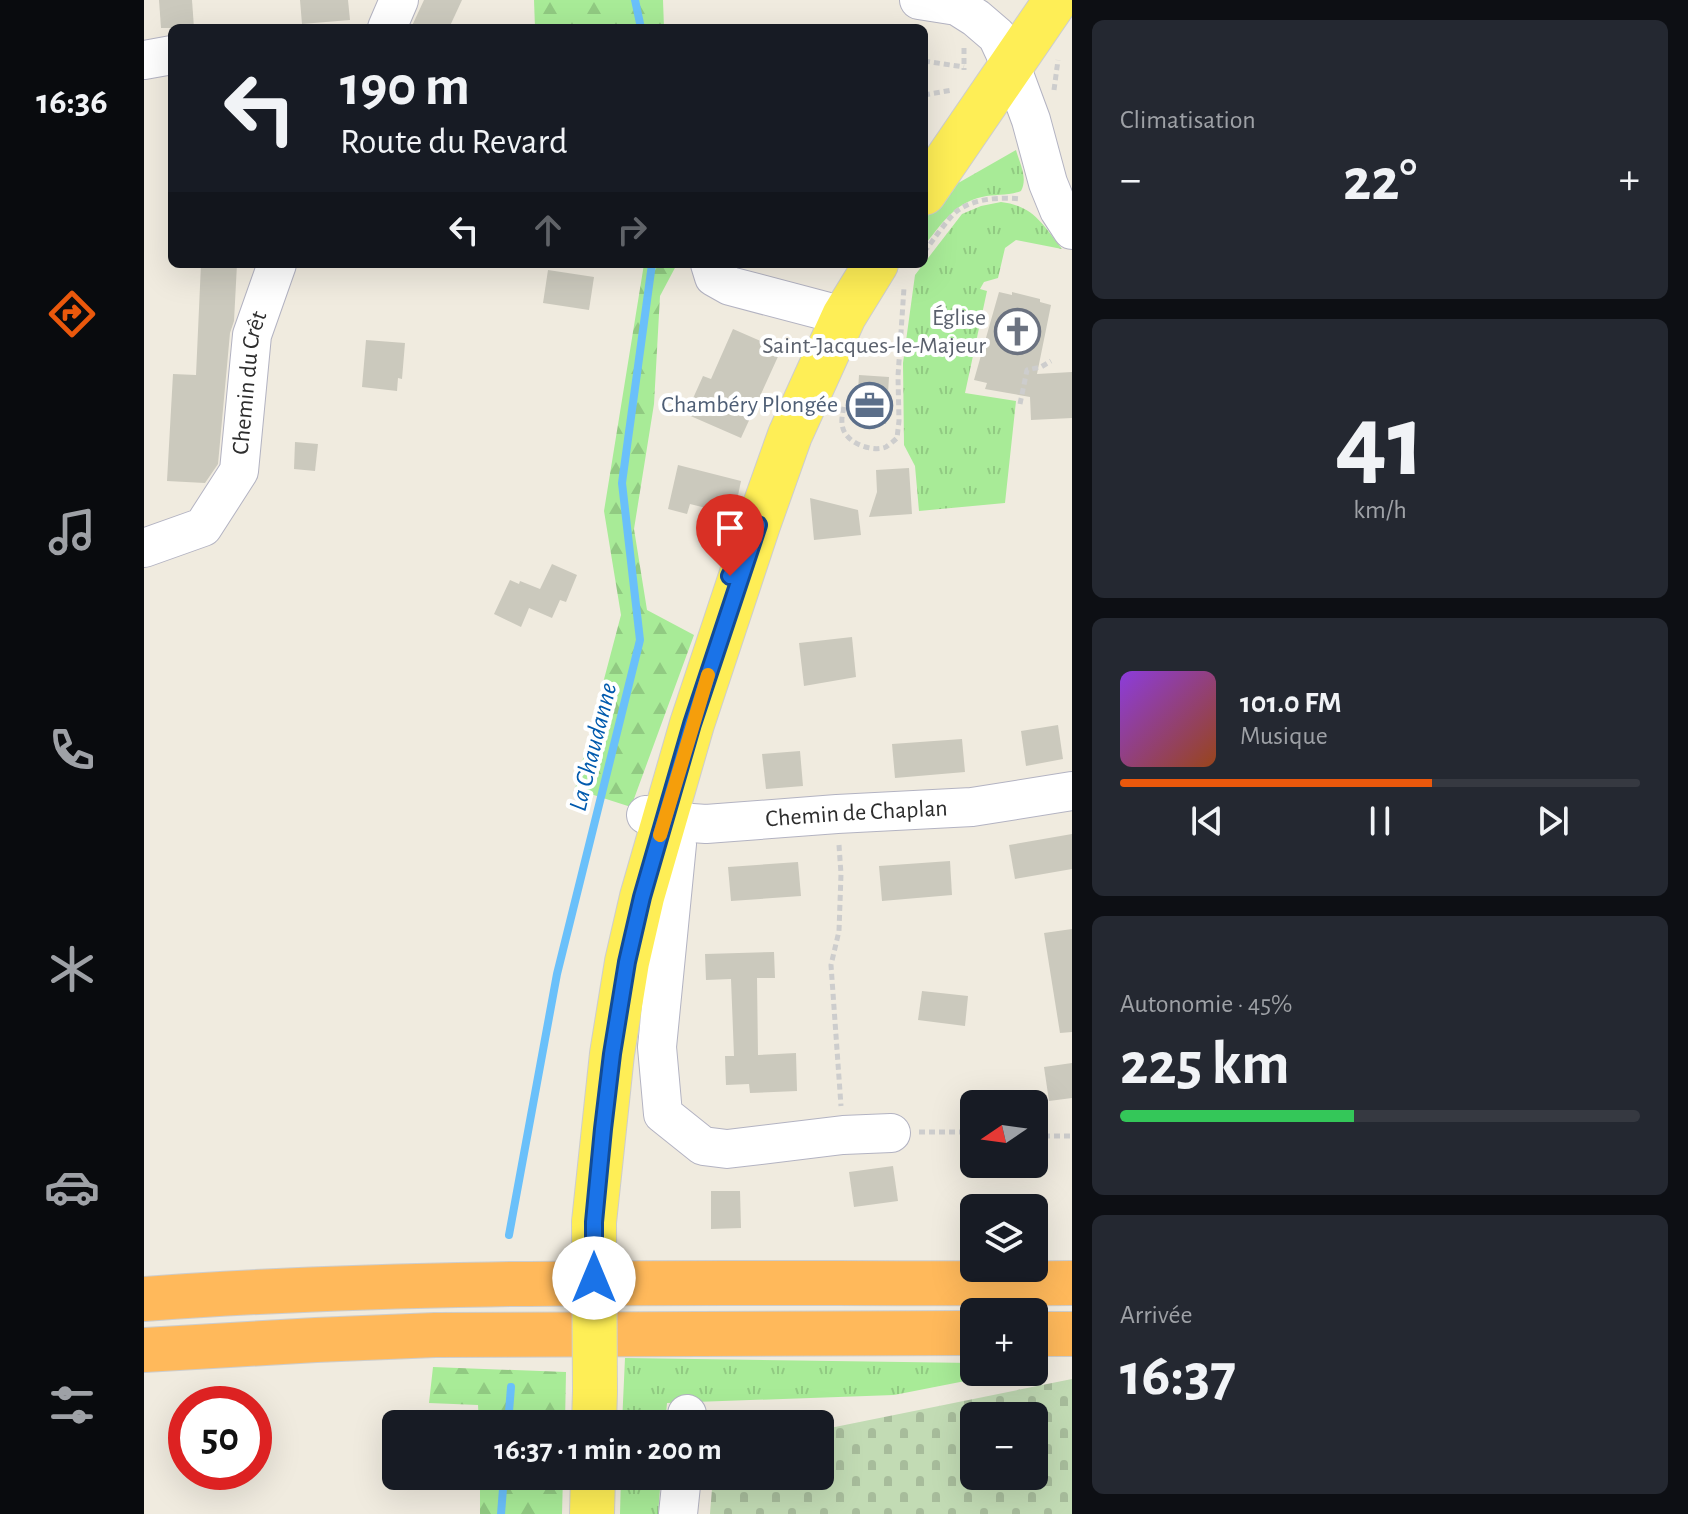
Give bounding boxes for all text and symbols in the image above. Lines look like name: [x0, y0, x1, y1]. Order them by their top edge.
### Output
icon: left: [208, 56, 312, 160]
text: 190 m: [340, 59, 470, 115]
text: 16:36: [36, 84, 108, 120]
text: Climatisation: [1120, 107, 1256, 133]
text: Route du Revard: [340, 124, 568, 160]
text: 22°: [1343, 151, 1417, 211]
text: −: [1120, 158, 1141, 202]
text: +: [1619, 158, 1640, 202]
icon: left: [442, 208, 486, 252]
icon: ahead: [526, 208, 570, 252]
icon: right: [610, 208, 654, 252]
icon: directions: [44, 286, 100, 342]
place label: Église Saint-Jacques-le-Majeur: [762, 304, 986, 358]
street label: Chemin du Crêt: [229, 308, 272, 456]
church icon: Église Saint-Jacques-le-Majeur: [993, 308, 1041, 356]
office icon: Chambéry Plongée: [845, 381, 893, 429]
text: 41: [1335, 391, 1425, 495]
place label: Chambéry Plongée: [661, 393, 838, 417]
pin: [696, 494, 764, 576]
text: km/h: [1353, 497, 1407, 523]
icon: music: [44, 504, 100, 560]
icon: arrive: [708, 506, 752, 550]
water label: La Chaudanne: [565, 680, 622, 814]
text: 101.0 FM: [1240, 688, 1342, 718]
icon: phone: [44, 722, 100, 778]
text: Musique: [1240, 723, 1328, 749]
street label: Chemin de Chaplan: [765, 796, 948, 831]
icon: previous: [1185, 799, 1229, 843]
icon: pause: [1358, 799, 1402, 843]
icon: next: [1531, 799, 1575, 843]
icon: climate: [44, 941, 100, 997]
text: Autonomie · 45%: [1120, 991, 1293, 1017]
text: 225 km: [1120, 1035, 1290, 1095]
north arrow: [960, 1090, 1048, 1178]
map controls: [960, 1090, 1048, 1490]
icon: car: [44, 1159, 100, 1215]
button: layers: [960, 1194, 1048, 1282]
position arrow: [552, 1236, 636, 1320]
button: +: [960, 1298, 1048, 1386]
text: Arrivée: [1120, 1302, 1192, 1328]
text: 16:37: [1120, 1346, 1236, 1406]
icon: filters: [44, 1377, 100, 1433]
speed limit sign: 50: [168, 1386, 272, 1490]
button: −: [960, 1402, 1048, 1490]
text: 16:37 · 1 min · 200 m: [494, 1435, 722, 1465]

